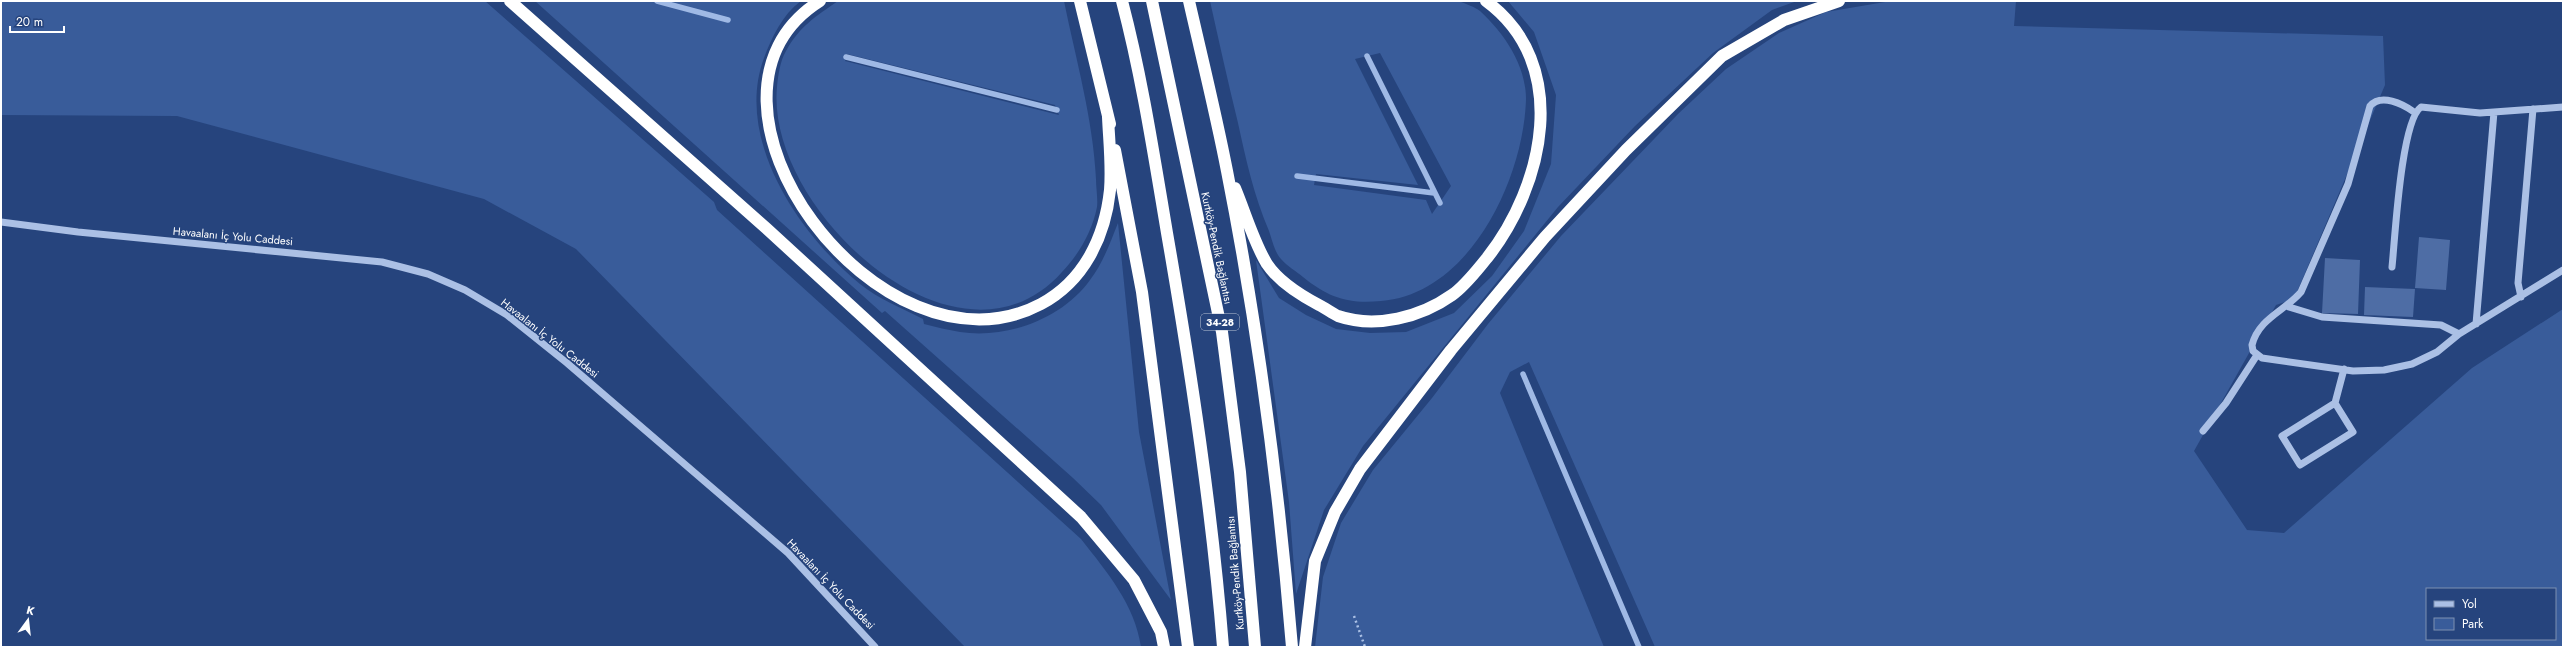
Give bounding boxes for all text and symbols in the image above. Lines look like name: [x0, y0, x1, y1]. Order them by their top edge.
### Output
scale bar: [10, 8, 64, 34]
text: 20 m: [16, 13, 43, 31]
street label: Kurtköy-Pendik Bağlantısı: [1197, 190, 1237, 306]
street label: Havaalanı İç Yolu Caddesi: [172, 223, 294, 249]
street label: Havaalanı İç Yolu Caddesi: [498, 295, 603, 381]
road number: 34-28: [1201, 314, 1239, 330]
street label: Kurtköy-Pendik Bağlantısı: [1222, 515, 1248, 631]
street label: Havaalanı İç Yolu Caddesi: [783, 535, 879, 633]
legend: [2426, 588, 2556, 640]
text: Yol: [2462, 595, 2477, 613]
north arrow: [8, 600, 48, 640]
text: K: [25, 602, 37, 619]
text: Park: [2462, 615, 2484, 633]

